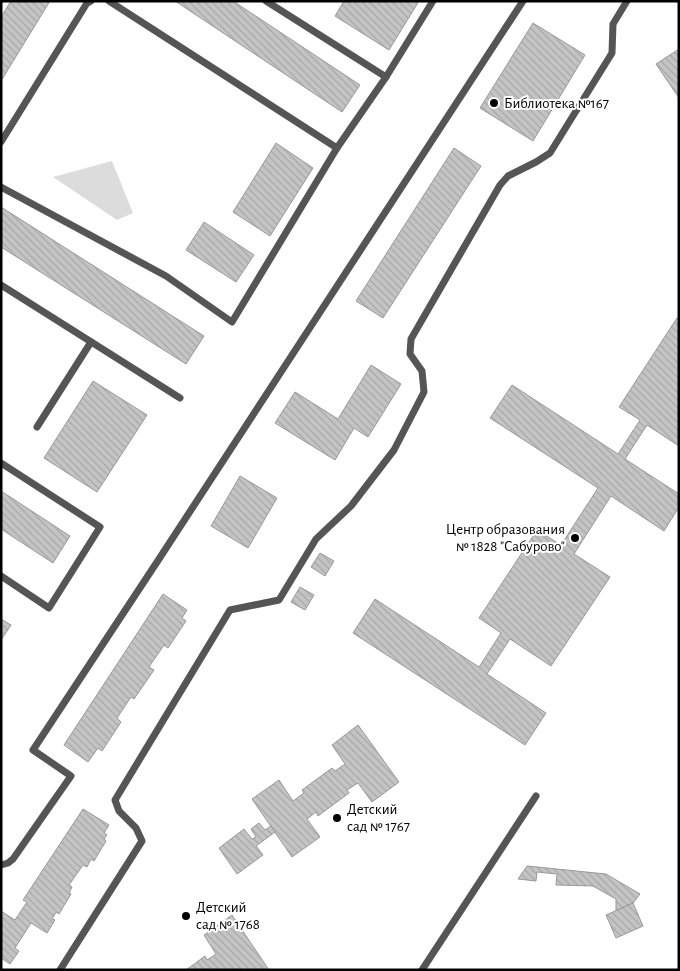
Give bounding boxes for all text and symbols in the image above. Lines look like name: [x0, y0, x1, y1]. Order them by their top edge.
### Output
place label: Библиотека №167: [504, 96, 609, 111]
marker: Библиотека №167: [488, 97, 500, 109]
place label: Центр образования № 1828 "Сабурово": [446, 522, 565, 554]
marker: Центр образования № 1828 "Сабурово": [569, 532, 581, 544]
place label: Детский сад № 1767: [347, 802, 410, 834]
marker: Детский сад № 1767: [331, 812, 343, 824]
place label: Детский сад № 1768: [196, 900, 260, 932]
marker: Детский сад № 1768: [180, 910, 192, 922]

